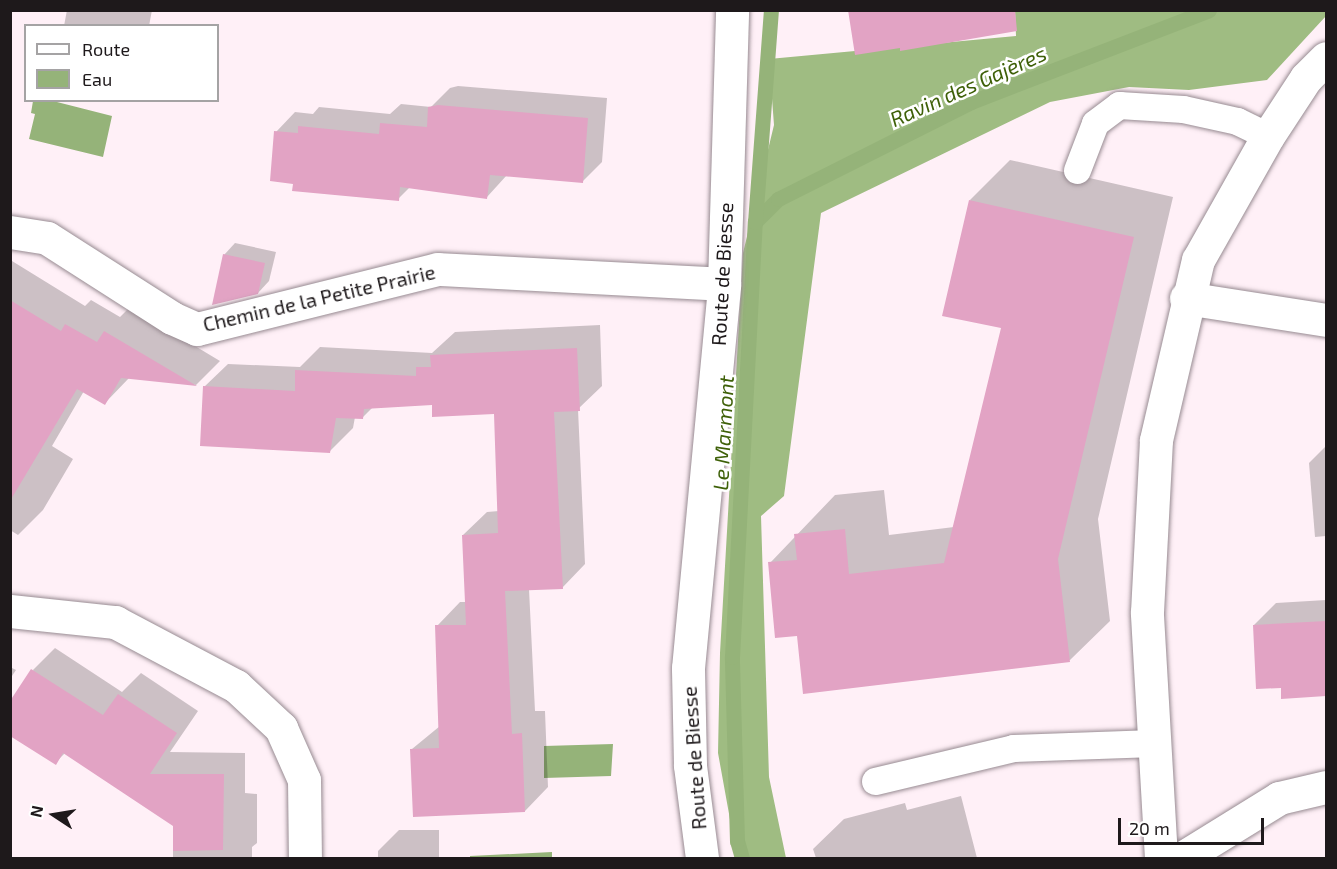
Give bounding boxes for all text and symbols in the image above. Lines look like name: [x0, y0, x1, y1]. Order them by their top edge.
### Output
legend: [24, 24, 219, 102]
text: Route: [82, 38, 130, 60]
water label: Ravin des Gajères: [886, 40, 1050, 132]
text: Eau: [82, 68, 112, 90]
street label: Route de Biesse: [706, 202, 738, 346]
street label: Chemin de la Petite Prairie: [201, 260, 437, 336]
water label: Le Marmont: [707, 375, 739, 491]
street label: Route de Biesse: [677, 686, 711, 830]
north arrow: [24, 785, 84, 845]
text: N: [25, 804, 46, 819]
scale bar: [1121, 806, 1266, 844]
text: 20 m: [1129, 817, 1170, 839]

